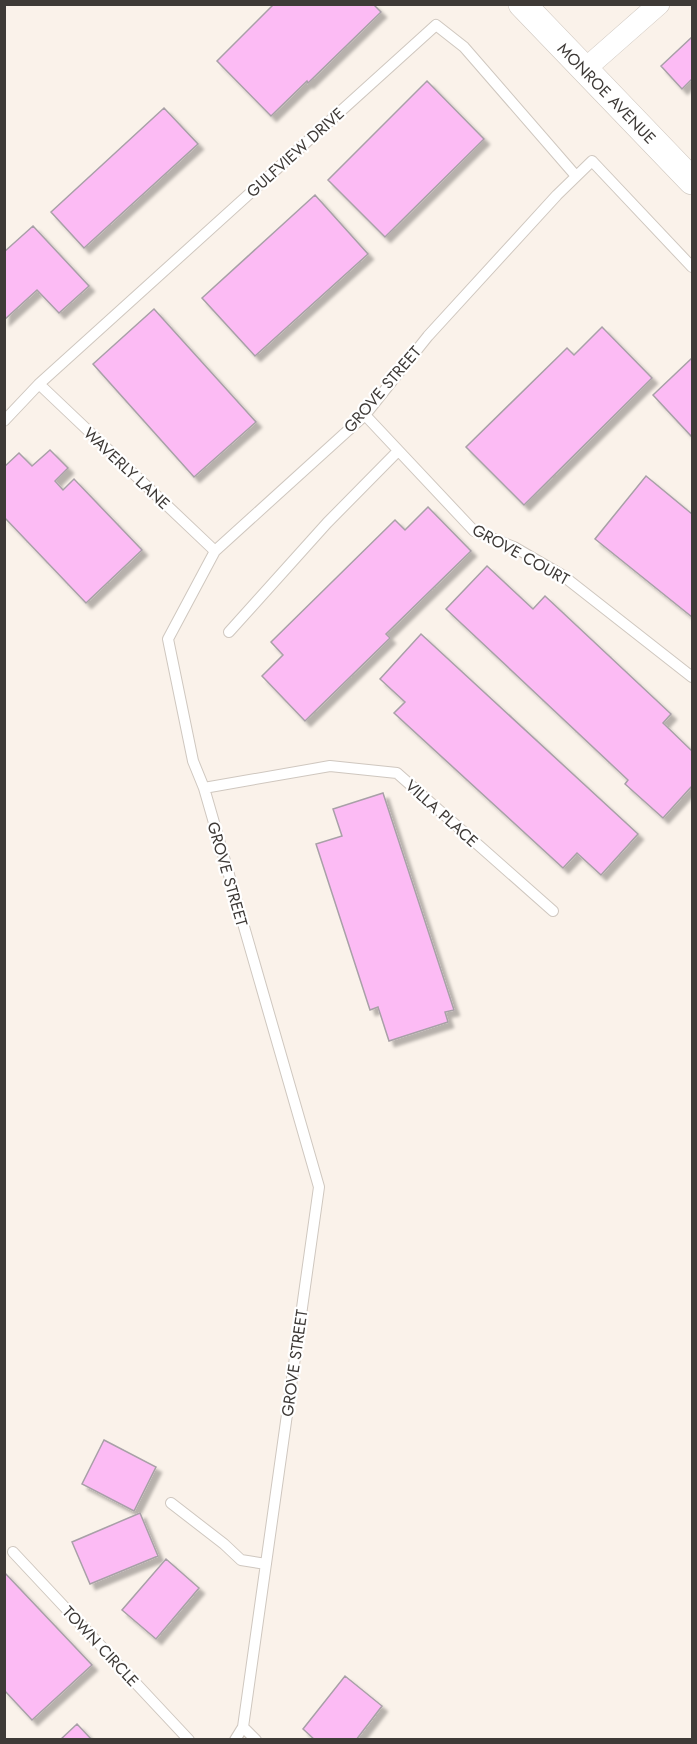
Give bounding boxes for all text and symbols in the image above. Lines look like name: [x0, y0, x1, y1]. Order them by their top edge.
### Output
street label: MONROE AVENUE: [552, 38, 661, 149]
street label: GULFVIEW DRIVE: [241, 102, 349, 203]
street label: GROVE STREET: [338, 341, 427, 438]
street label: WAVERLY LANE: [78, 422, 175, 515]
street label: GROVE COURT: [468, 518, 574, 591]
street label: VILLA PLACE: [400, 774, 483, 852]
street label: GROVE STREET: [202, 819, 254, 930]
street label: GROVE STREET: [276, 1307, 313, 1418]
street label: TOWN CIRCLE: [57, 1601, 144, 1692]

